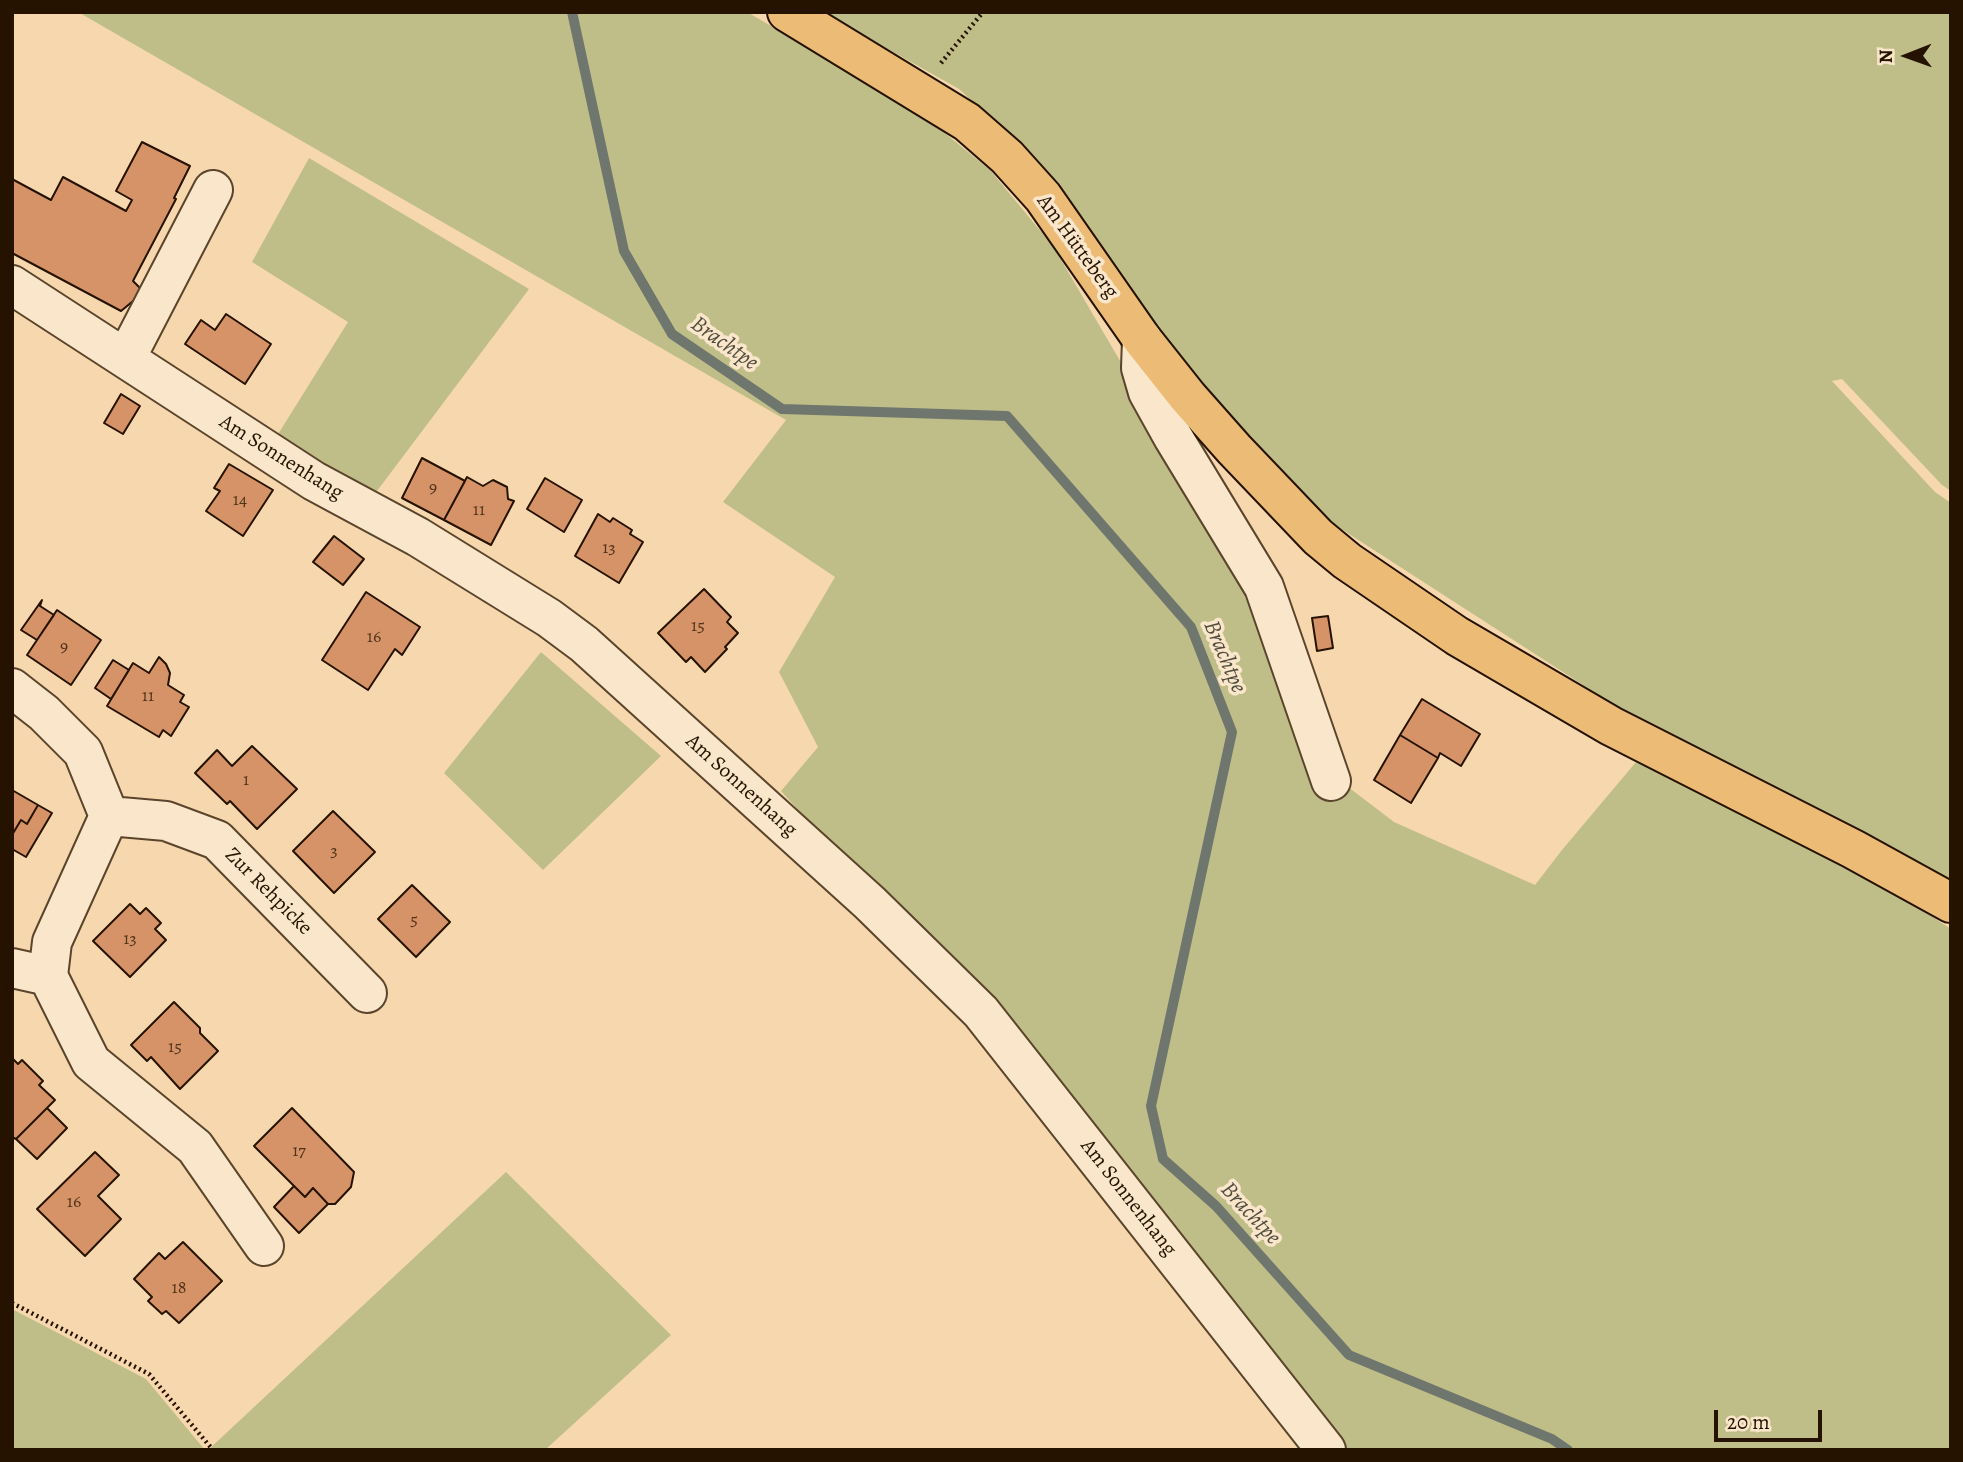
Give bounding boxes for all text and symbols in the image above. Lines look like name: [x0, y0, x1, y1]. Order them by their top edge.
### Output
north arrow: [1872, 21, 1942, 91]
text: N: [1873, 49, 1899, 64]
street label: Am Hütteberg: [1031, 190, 1123, 304]
water label: Brachtpe: [685, 311, 763, 377]
street label: Am Sonnenhang: [214, 410, 348, 506]
house number: 9: [429, 478, 437, 500]
house number: 14: [233, 490, 247, 512]
house number: 11: [473, 500, 485, 522]
house number: 13: [602, 538, 616, 560]
house number: 15: [691, 616, 705, 638]
water label: Brachtpe: [1196, 617, 1252, 697]
house number: 16: [367, 627, 381, 649]
house number: 9: [60, 637, 68, 659]
house number: 11: [142, 686, 154, 708]
street label: Am Sonnenhang: [680, 729, 802, 843]
house number: 1: [243, 770, 249, 792]
house number: 3: [330, 841, 338, 863]
street label: Zur Rehpicke: [219, 843, 317, 941]
house number: 5: [410, 910, 418, 932]
house number: 13: [123, 929, 137, 951]
house number: 15: [168, 1037, 182, 1059]
street label: Am Sonnenhang: [1074, 1134, 1182, 1262]
house number: 17: [292, 1141, 306, 1163]
water label: Brachtpe: [1214, 1177, 1286, 1251]
house number: 16: [67, 1192, 81, 1214]
house number: 18: [172, 1278, 186, 1300]
scale bar: [1718, 1396, 1826, 1440]
text: 20 m: [1727, 1408, 1770, 1436]

